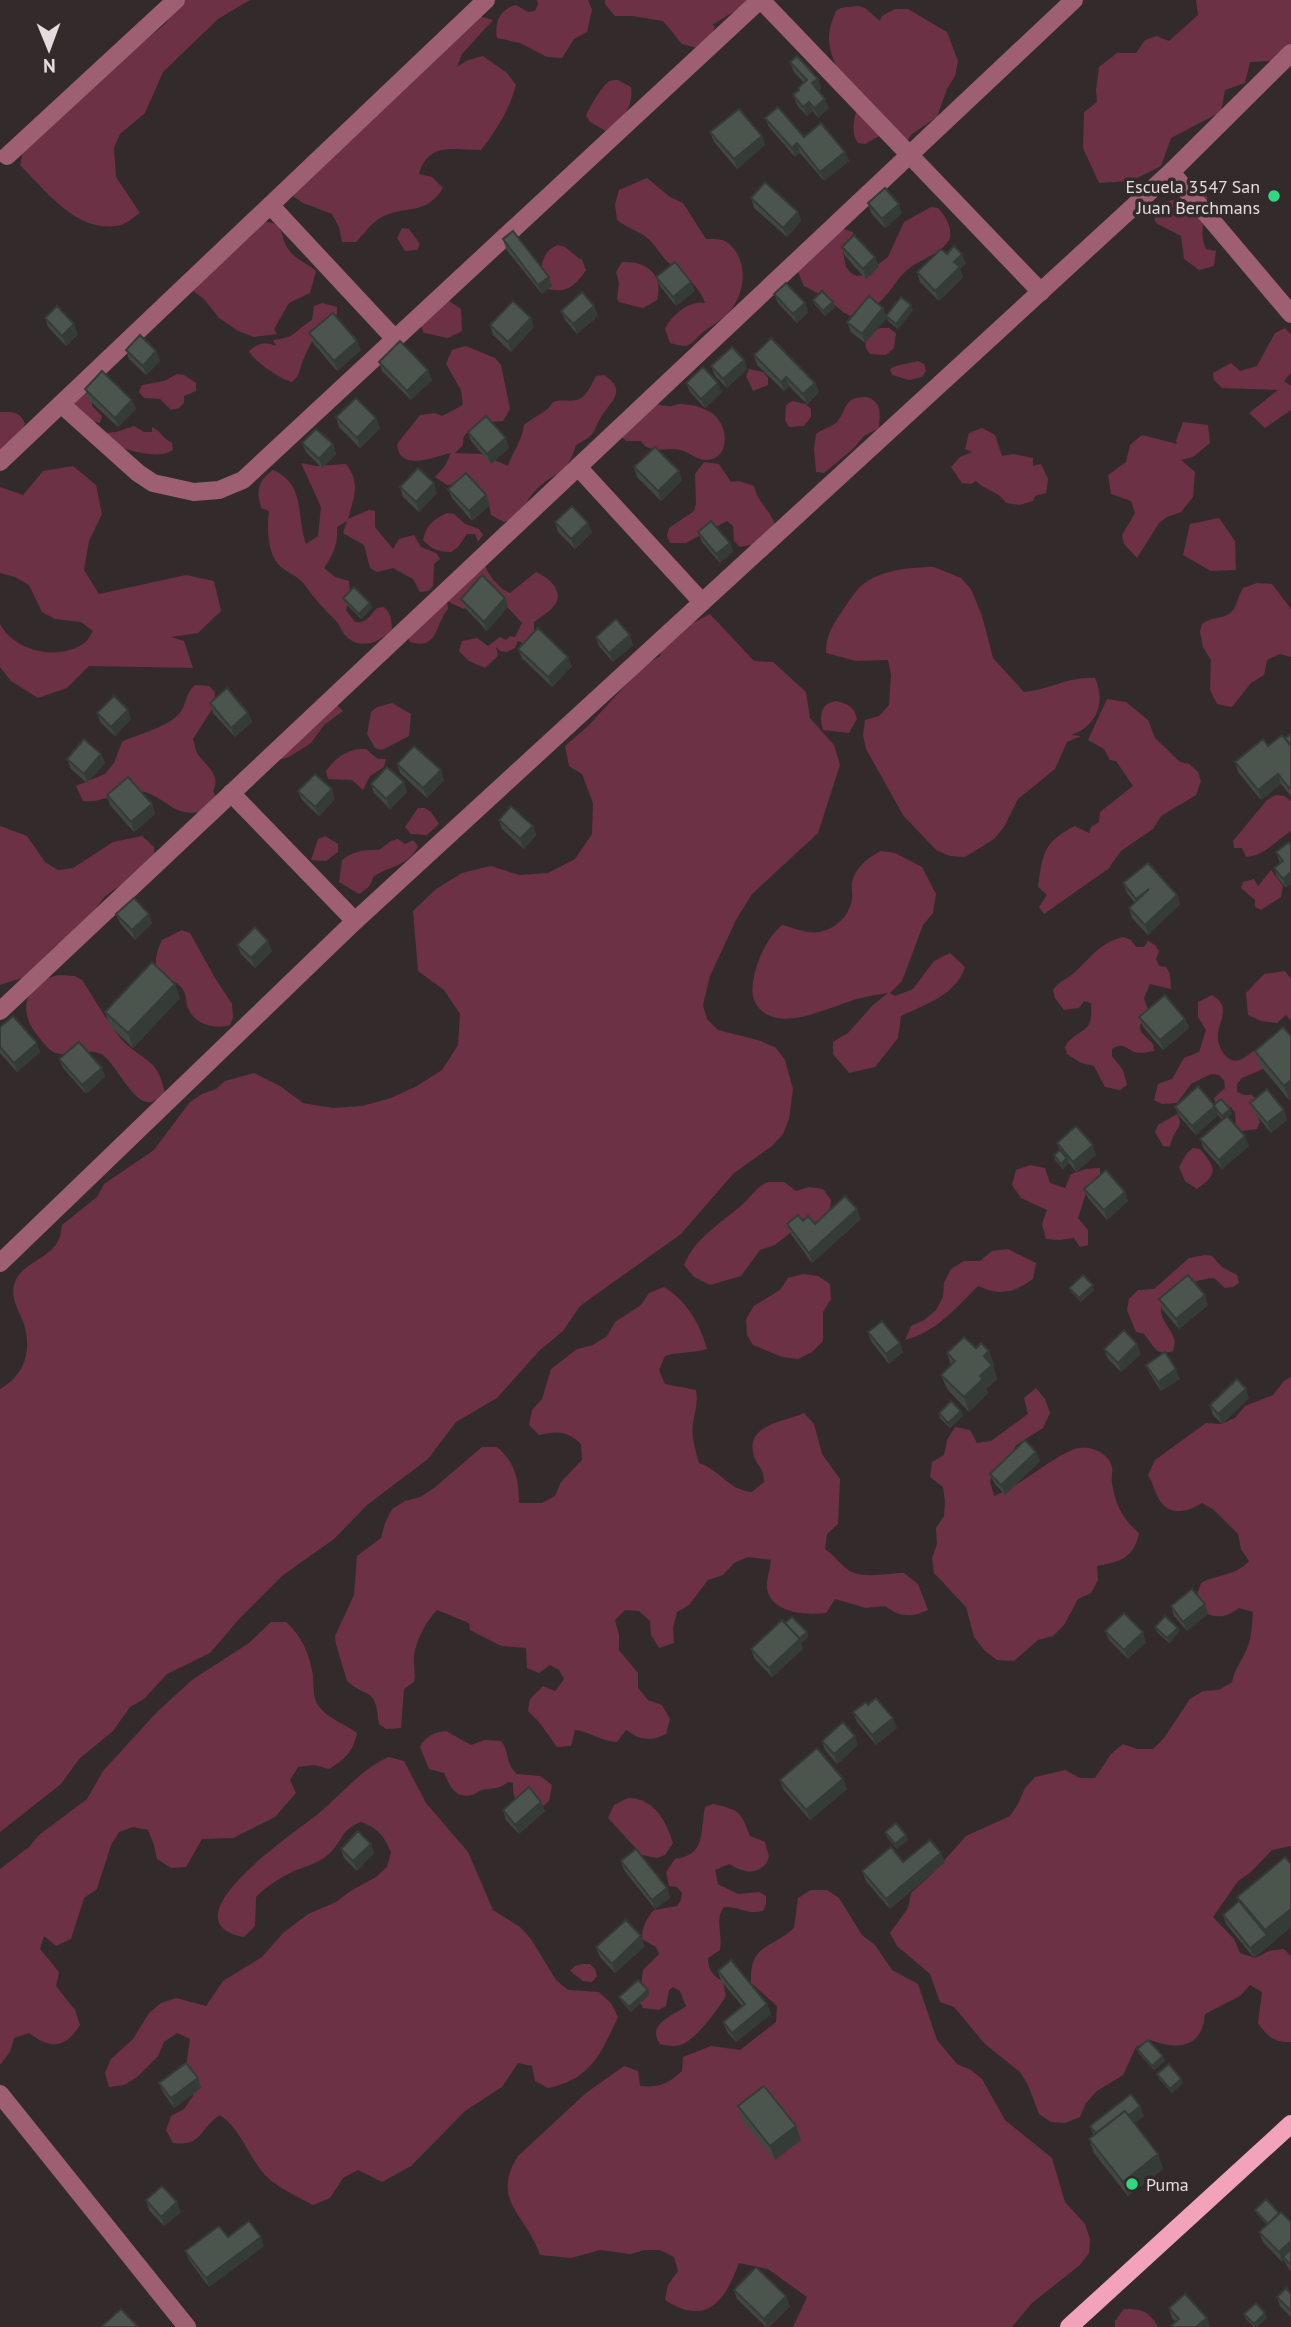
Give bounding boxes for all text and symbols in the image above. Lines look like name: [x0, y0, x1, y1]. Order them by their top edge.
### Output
north arrow: [14, 14, 84, 84]
text: N: [43, 54, 56, 78]
place label: Escuela 3547 San Juan Berchmans: [1125, 175, 1260, 219]
marker: Escuela 3547 San Juan Berchmans: [1266, 188, 1282, 204]
place label: Puma: [1146, 2173, 1189, 2196]
marker: Puma: [1124, 2176, 1140, 2192]

